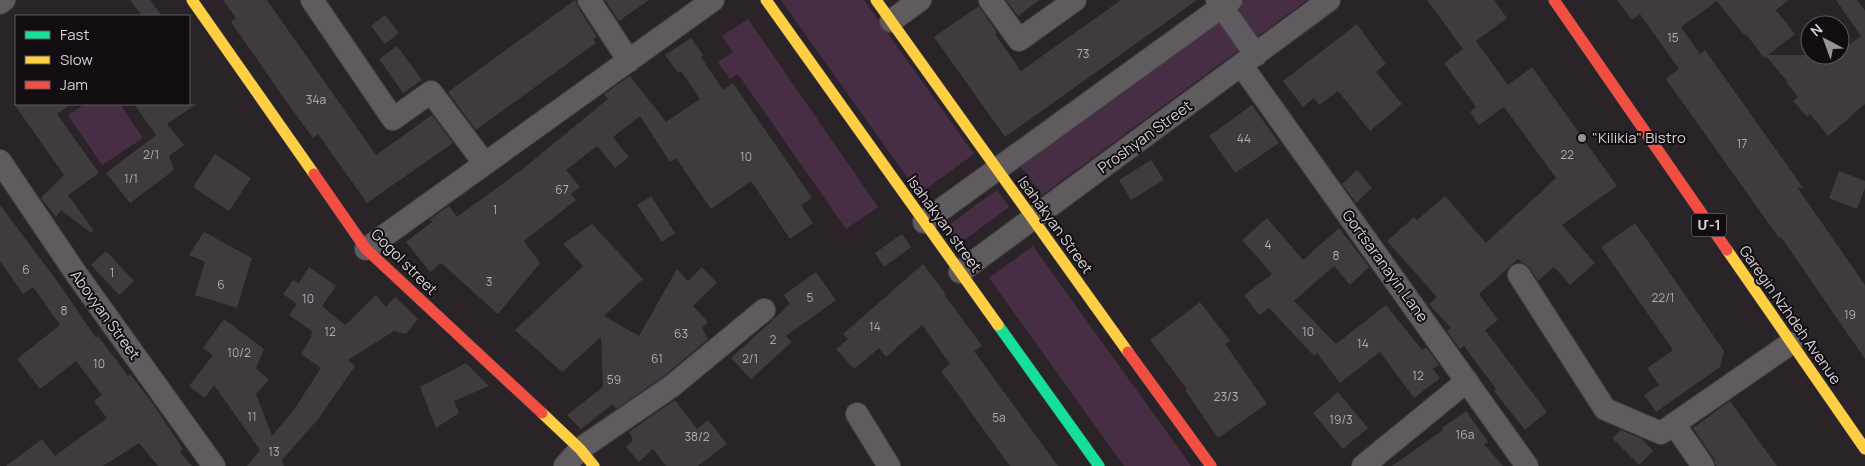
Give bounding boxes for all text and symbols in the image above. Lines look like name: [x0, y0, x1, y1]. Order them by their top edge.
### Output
legend: [15, 15, 190, 105]
north arrow: [1800, 15, 1850, 65]
text: N: [1806, 19, 1826, 40]
text: Fast: [60, 24, 89, 45]
house number: 15: [1667, 29, 1679, 46]
house number: 73: [1077, 45, 1089, 62]
text: Slow: [60, 49, 93, 70]
text: Jam: [60, 74, 88, 95]
house number: 34а: [306, 91, 326, 108]
street label: Proshyan Street: [1093, 95, 1196, 178]
place label: "Kilikia" Bistro: [1592, 127, 1686, 148]
house number: 44: [1237, 130, 1251, 147]
marker: "Kilikia" Bistro: [1576, 132, 1588, 144]
house number: 17: [1737, 135, 1747, 152]
house number: 2/1: [143, 146, 159, 163]
house number: 22: [1560, 146, 1574, 163]
house number: 10: [740, 148, 752, 165]
house number: 1/1: [124, 170, 138, 187]
street label: Isahakyan street: [902, 171, 987, 276]
street label: Isahakyan Street: [1013, 171, 1098, 278]
house number: 67: [555, 181, 569, 198]
house number: 1: [493, 201, 497, 218]
street label: Gortsaranayin Lane: [1337, 205, 1433, 326]
road number: Մ-1: [1692, 214, 1726, 236]
street label: Gogol street: [366, 224, 442, 300]
house number: 4: [1264, 236, 1272, 253]
street label: Garegin Nzhdeh Avenue: [1734, 241, 1847, 389]
house number: 8: [1333, 247, 1340, 264]
house number: 6: [22, 261, 30, 278]
house number: 1: [110, 264, 114, 281]
street label: Abovyan Street: [66, 265, 145, 364]
house number: 3: [486, 273, 492, 290]
house number: 6: [217, 276, 225, 293]
house number: 5: [807, 289, 814, 306]
house number: 22/1: [1651, 289, 1675, 306]
house number: 10: [302, 290, 314, 307]
house number: 8: [61, 302, 68, 319]
house number: 19: [1844, 306, 1856, 323]
house number: 14: [869, 318, 881, 335]
house number: 12: [324, 323, 336, 340]
house number: 10: [1302, 323, 1314, 340]
house number: 63: [674, 325, 688, 342]
house number: 2: [770, 331, 777, 348]
house number: 14: [1357, 335, 1369, 352]
house number: 10/2: [227, 344, 251, 361]
house number: 61: [651, 350, 663, 367]
house number: 2/1: [742, 350, 758, 367]
house number: 10: [93, 355, 105, 372]
house number: 12: [1412, 367, 1424, 384]
house number: 59: [607, 371, 621, 388]
house number: 23/3: [1214, 388, 1238, 405]
house number: 11: [247, 408, 257, 425]
house number: 5a: [992, 409, 1006, 426]
house number: 19/3: [1329, 411, 1353, 428]
house number: 16a: [1456, 426, 1474, 443]
house number: 38/2: [684, 428, 710, 445]
house number: 13: [268, 443, 280, 460]

